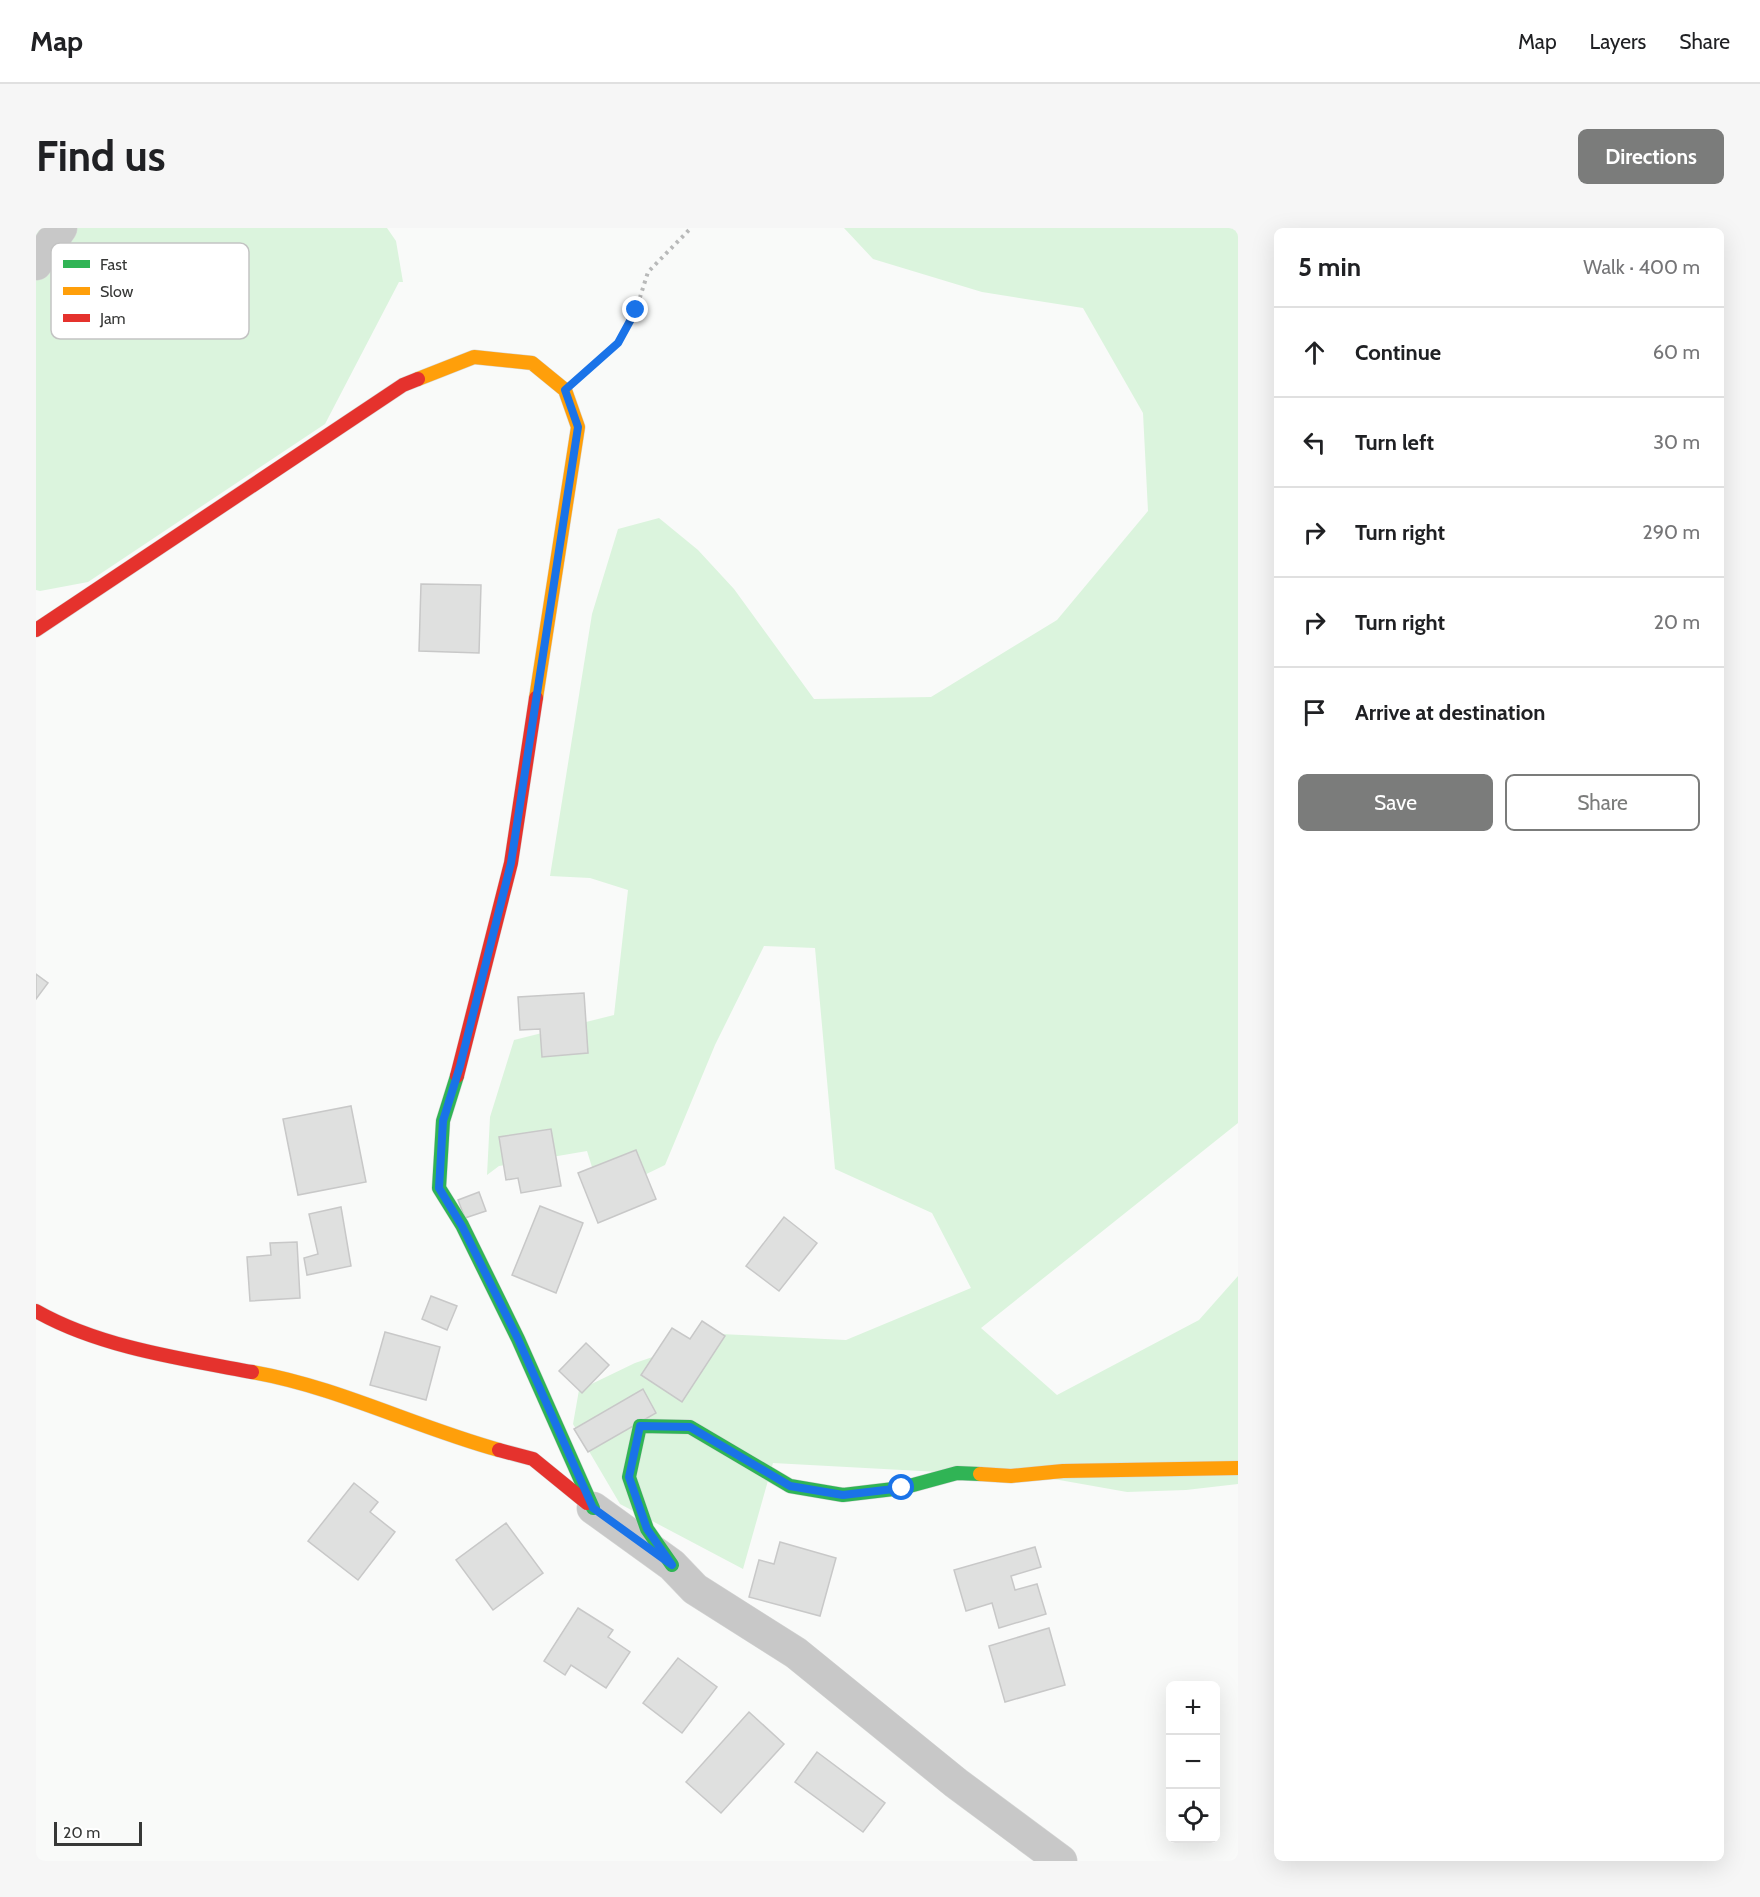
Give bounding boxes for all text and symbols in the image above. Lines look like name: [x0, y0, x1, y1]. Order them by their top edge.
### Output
text: Map: [30, 24, 83, 58]
text: Map: [1518, 29, 1557, 54]
text: Layers: [1590, 29, 1646, 54]
text: Share: [1679, 29, 1730, 54]
button: Directions: [1578, 129, 1724, 184]
text: Find us: [36, 130, 165, 182]
legend: [51, 243, 249, 339]
text: 5 min: [1298, 251, 1361, 283]
text: Fast: [100, 255, 128, 274]
text: Walk · 400 m: [1583, 255, 1700, 279]
text: Slow: [100, 282, 134, 301]
route end: [622, 296, 648, 322]
text: Jam: [99, 309, 126, 328]
icon: ahead: [1298, 336, 1331, 369]
text: Continue: [1355, 339, 1441, 366]
text: 60 m: [1653, 340, 1700, 364]
icon: left: [1298, 426, 1331, 459]
text: Turn left: [1355, 429, 1434, 456]
text: 30 m: [1653, 430, 1700, 454]
icon: right: [1298, 516, 1331, 549]
text: Turn right: [1355, 519, 1445, 546]
text: 290 m: [1642, 520, 1700, 544]
icon: right: [1298, 606, 1331, 639]
text: Turn right: [1355, 609, 1445, 636]
text: 20 m: [1654, 610, 1700, 634]
icon: arrive: [1298, 696, 1331, 729]
text: Arrive at destination: [1355, 699, 1545, 726]
button: Save: [1298, 774, 1493, 831]
button: Share: [1505, 774, 1700, 831]
route start: [888, 1474, 914, 1500]
map controls: [1166, 1681, 1220, 1843]
button: +: [1166, 1681, 1220, 1735]
button: −: [1166, 1735, 1220, 1789]
button: locate: [1166, 1789, 1220, 1843]
scale bar: [54, 1819, 142, 1846]
text: 20 m: [63, 1823, 100, 1842]

